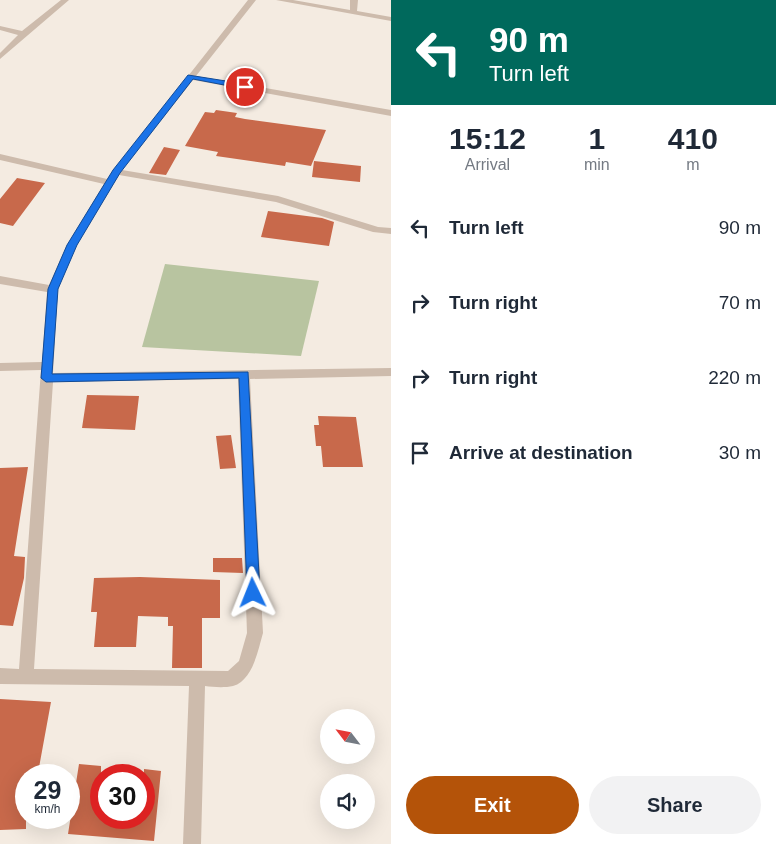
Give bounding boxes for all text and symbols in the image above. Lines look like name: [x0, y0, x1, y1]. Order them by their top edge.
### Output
icon: left: [406, 20, 471, 85]
text: 90 m: [489, 20, 569, 59]
text: Turn left: [489, 61, 569, 86]
pin: [224, 66, 266, 108]
icon: arrive: [231, 73, 259, 101]
text: 15:12: [449, 122, 526, 155]
text: 1: [588, 122, 605, 155]
text: 410: [668, 122, 718, 155]
text: Arrival: [465, 156, 510, 173]
text: min: [584, 156, 610, 173]
text: m: [686, 156, 699, 173]
icon: left: [406, 214, 434, 242]
text: Turn left: [449, 217, 524, 238]
text: 90 m: [719, 217, 761, 238]
icon: right: [406, 289, 434, 317]
text: Turn right: [449, 292, 537, 313]
text: 70 m: [719, 292, 761, 313]
icon: right: [406, 364, 434, 392]
text: Turn right: [449, 367, 537, 388]
text: 220 m: [708, 367, 761, 388]
icon: arrive: [406, 439, 434, 467]
text: Arrive at destination: [449, 442, 633, 463]
text: 30 m: [719, 442, 761, 463]
position arrow: [226, 566, 278, 618]
north arrow: [320, 709, 375, 764]
map controls: [320, 709, 375, 829]
speed limit sign: 30: [90, 764, 155, 829]
button: sound: [320, 774, 375, 829]
text: 29: [34, 776, 61, 804]
button: Exit: [406, 776, 579, 834]
button: Share: [589, 776, 761, 834]
text: km/h: [34, 802, 61, 816]

